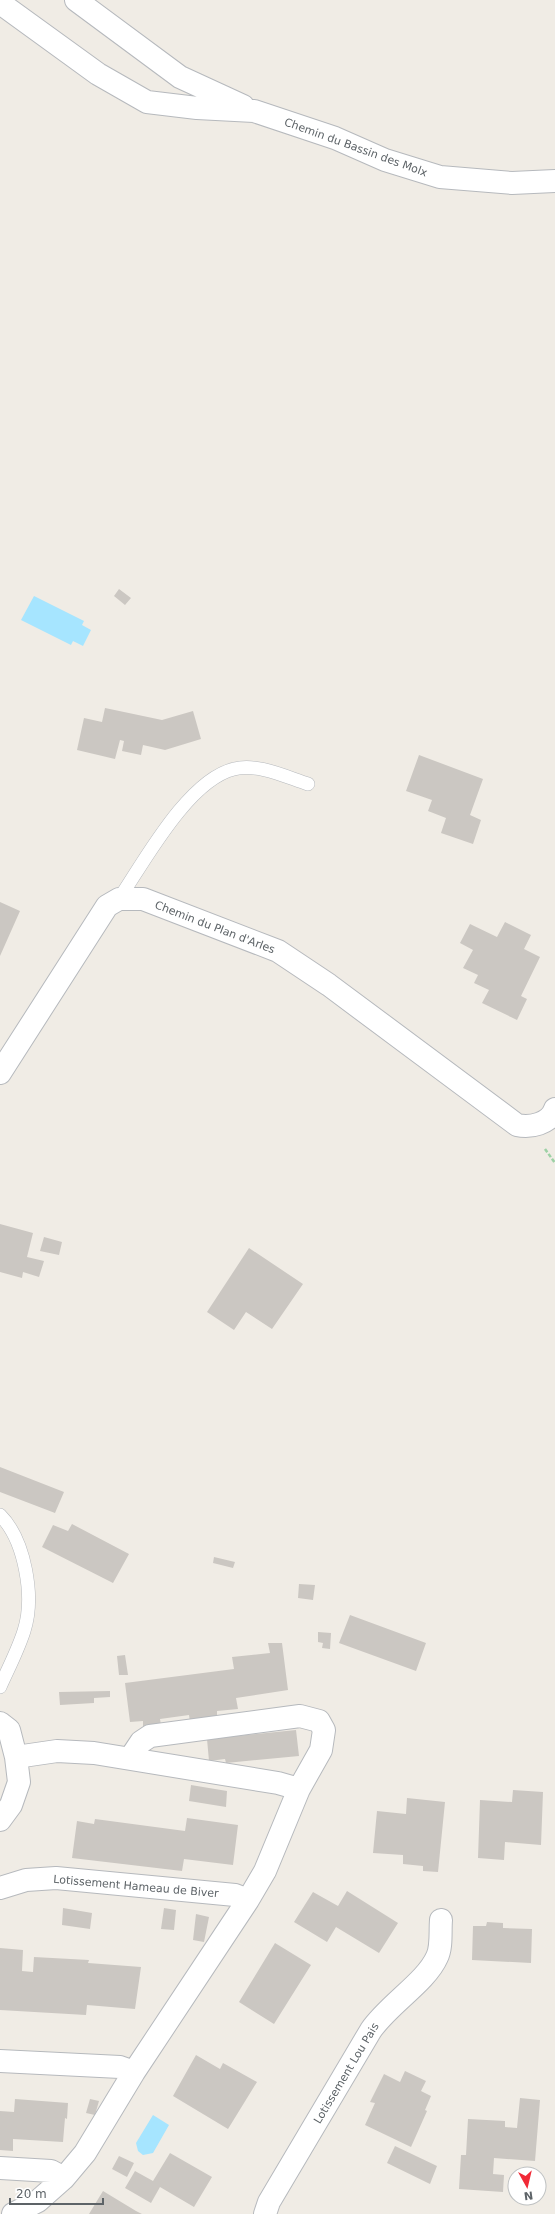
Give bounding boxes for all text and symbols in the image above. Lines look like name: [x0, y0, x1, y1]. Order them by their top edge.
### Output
street label: Chemin du Bassin des Molx: [283, 116, 430, 180]
street label: Chemin du Plan d'Arles: [153, 899, 277, 956]
street label: Lotissement Hameau de Biver: [53, 1873, 220, 1900]
street label: Lotissement Lou Pais: [311, 2020, 382, 2126]
north arrow: [507, 2166, 547, 2206]
scale bar: [10, 2180, 103, 2206]
text: 20 m: [16, 2187, 47, 2201]
text: N: [523, 2188, 534, 2202]

